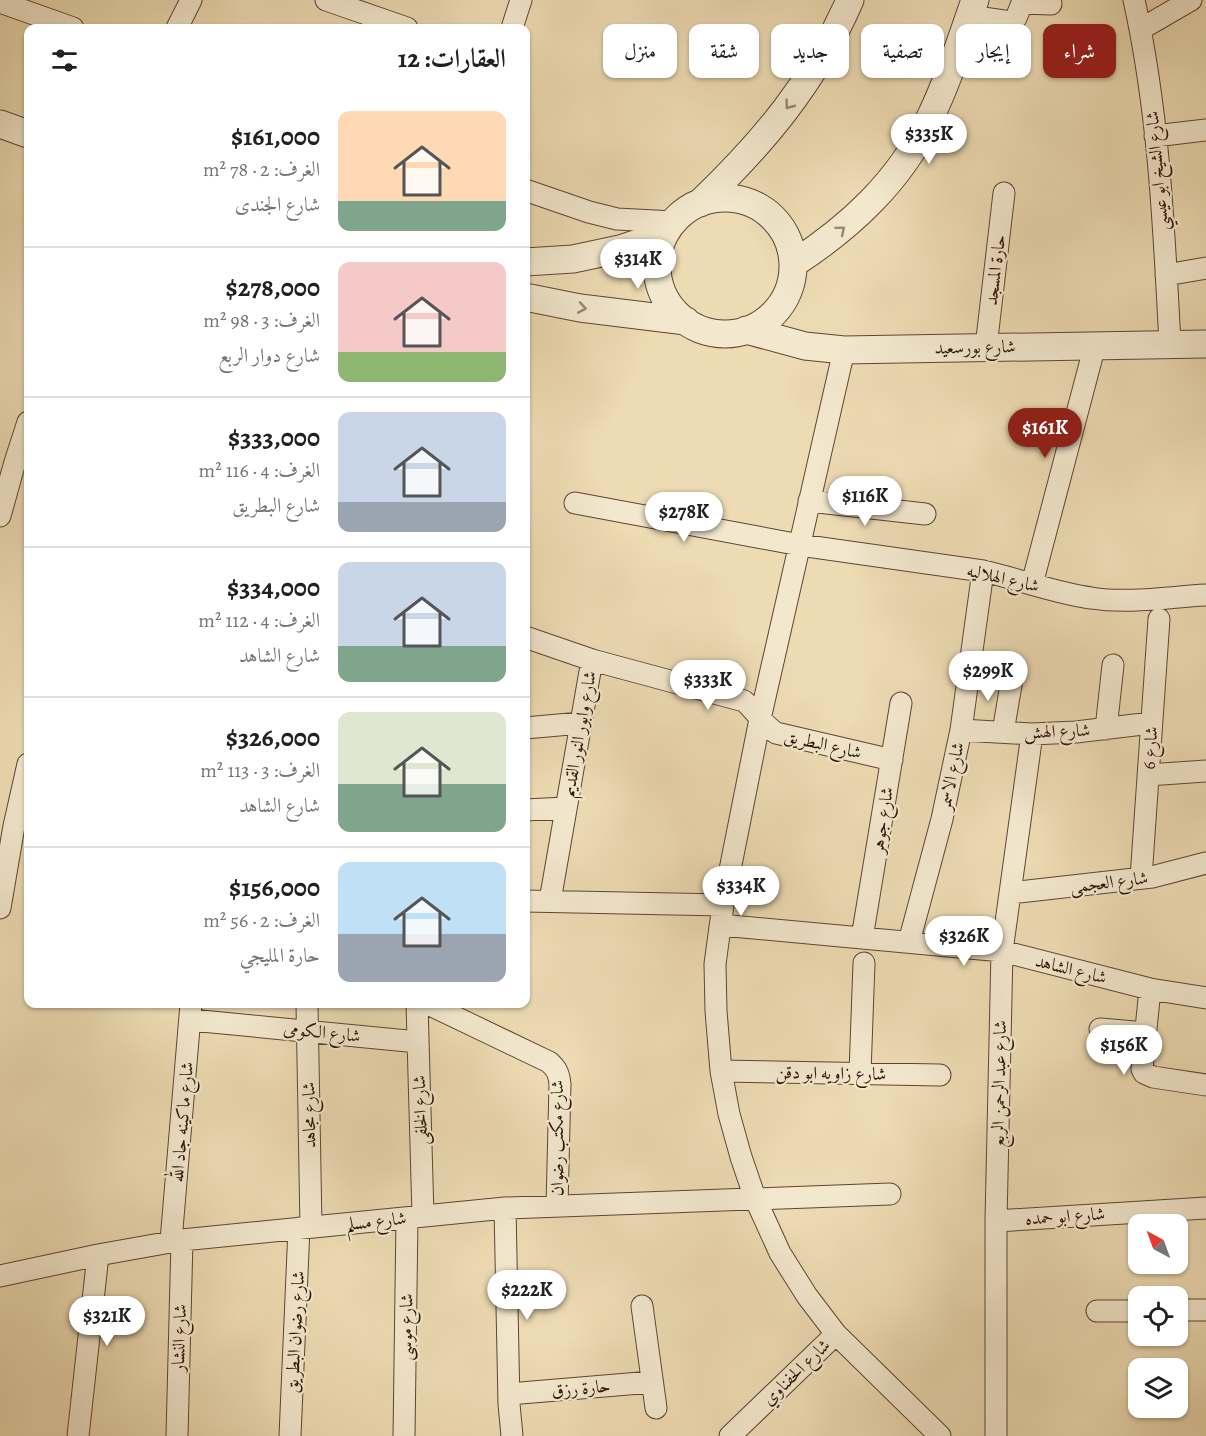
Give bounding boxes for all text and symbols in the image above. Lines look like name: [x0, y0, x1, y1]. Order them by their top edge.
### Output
chip: منزل: [603, 24, 677, 78]
chip: شقة: [689, 24, 759, 78]
chip: جديد: [771, 24, 849, 78]
chip: تصفية: [861, 24, 944, 78]
chip: إيجار: [956, 24, 1031, 78]
chip: شراء: [1043, 24, 1116, 78]
text: العقارات: 12: [398, 41, 506, 76]
icon: filters: [48, 44, 81, 77]
one-way arrow: [786, 99, 797, 110]
street label: شارع الشيخ ابو عيسي: [1140, 110, 1179, 232]
pin: $335K: [887, 114, 971, 165]
text: $161,000: [231, 119, 320, 154]
text: $335K: [905, 120, 953, 147]
icon: home: [386, 135, 458, 207]
text: الغرف: 2 · 78 m²: [203, 156, 320, 183]
text: شارع الجندى: [235, 191, 320, 218]
one-way arrow: [834, 226, 845, 237]
street label: حارة المسجد: [979, 233, 1011, 307]
pin: $314K: [596, 239, 680, 290]
text: $314K: [614, 245, 662, 272]
text: $278,000: [226, 270, 320, 305]
icon: home: [386, 286, 458, 358]
one-way arrow: [578, 302, 587, 314]
text: الغرف: 3 · 98 m²: [203, 307, 320, 334]
street label: شارع بورسعيد: [934, 334, 1016, 363]
text: شارع دوار الربع: [218, 342, 320, 369]
pin: $161K: [1003, 408, 1087, 459]
text: $161K: [1022, 414, 1068, 441]
text: $333,000: [228, 420, 320, 455]
icon: home: [386, 436, 458, 508]
text: الغرف: 4 · 116 m²: [199, 457, 320, 484]
pin: $116K: [823, 476, 907, 527]
text: $116K: [842, 482, 888, 509]
text: شارع البطريق: [232, 492, 320, 519]
pin: $278K: [642, 492, 726, 543]
text: $278K: [659, 498, 709, 525]
street label: شارع الهلاليه: [964, 558, 1042, 601]
text: $334,000: [227, 570, 320, 605]
icon: home: [386, 586, 458, 658]
text: الغرف: 4 · 112 m²: [198, 607, 320, 634]
text: شارع الشاهد: [239, 642, 320, 669]
pin: $299K: [946, 651, 1030, 702]
text: $299K: [963, 657, 1013, 684]
pin: $333K: [666, 660, 750, 711]
text: $333K: [684, 666, 732, 693]
street label: شارع وابور النور القديم: [556, 669, 606, 800]
street label: شارع الهش: [1023, 718, 1091, 747]
text: $326,000: [226, 720, 320, 755]
street label: شارع البطريق: [781, 723, 864, 767]
street label: شارع 6: [1137, 726, 1166, 771]
icon: home: [386, 736, 458, 808]
street label: شارع الاسمر: [932, 740, 973, 815]
text: الغرف: 3 · 113 m²: [200, 757, 320, 784]
street label: شارع جوهر: [865, 785, 902, 857]
text: شارع الشاهد: [239, 792, 320, 819]
street label: شارع العجمى: [1069, 865, 1150, 902]
pin: $334K: [699, 866, 783, 917]
text: $156,000: [229, 870, 320, 905]
text: $334K: [716, 872, 766, 899]
icon: home: [386, 886, 458, 958]
text: الغرف: 2 · 56 m²: [203, 907, 320, 934]
pin: $326K: [922, 916, 1006, 967]
text: $326K: [939, 922, 989, 949]
text: حارة المليجي: [240, 942, 320, 969]
street label: شارع الشاهد: [1032, 949, 1109, 992]
street label: شارع الكومى: [282, 1016, 362, 1051]
street label: شارع عبد الرحمن الربع: [986, 1020, 1016, 1148]
pin: $156K: [1082, 1025, 1166, 1076]
text: $156K: [1100, 1031, 1148, 1058]
street label: شارع زاويه ابو دقن: [775, 1060, 887, 1089]
street label: شارع ماكينه جاد الله: [163, 1061, 202, 1183]
street label: شارع الخلفى: [407, 1075, 436, 1145]
street label: شارع مكتب رضوان: [545, 1080, 572, 1196]
street label: شارع مجاهد: [296, 1082, 325, 1148]
street label: شارع ابو حمده: [1024, 1201, 1106, 1234]
street label: شارع مسلم: [345, 1206, 408, 1242]
north arrow: [1128, 1214, 1188, 1274]
map controls: [1128, 1214, 1188, 1418]
street label: شارع رضوان البطريق: [280, 1270, 313, 1394]
pin: $222K: [485, 1270, 569, 1321]
text: $222K: [501, 1276, 553, 1303]
button: locate: [1128, 1286, 1188, 1346]
street label: شارع موسى: [393, 1293, 422, 1361]
pin: $321K: [65, 1296, 149, 1347]
text: $321K: [83, 1302, 131, 1329]
street label: شارع النشار: [166, 1304, 195, 1374]
street label: شارع الحفناوي: [757, 1333, 837, 1413]
button: layers: [1128, 1358, 1188, 1418]
street label: حارة رزق: [550, 1373, 612, 1403]

